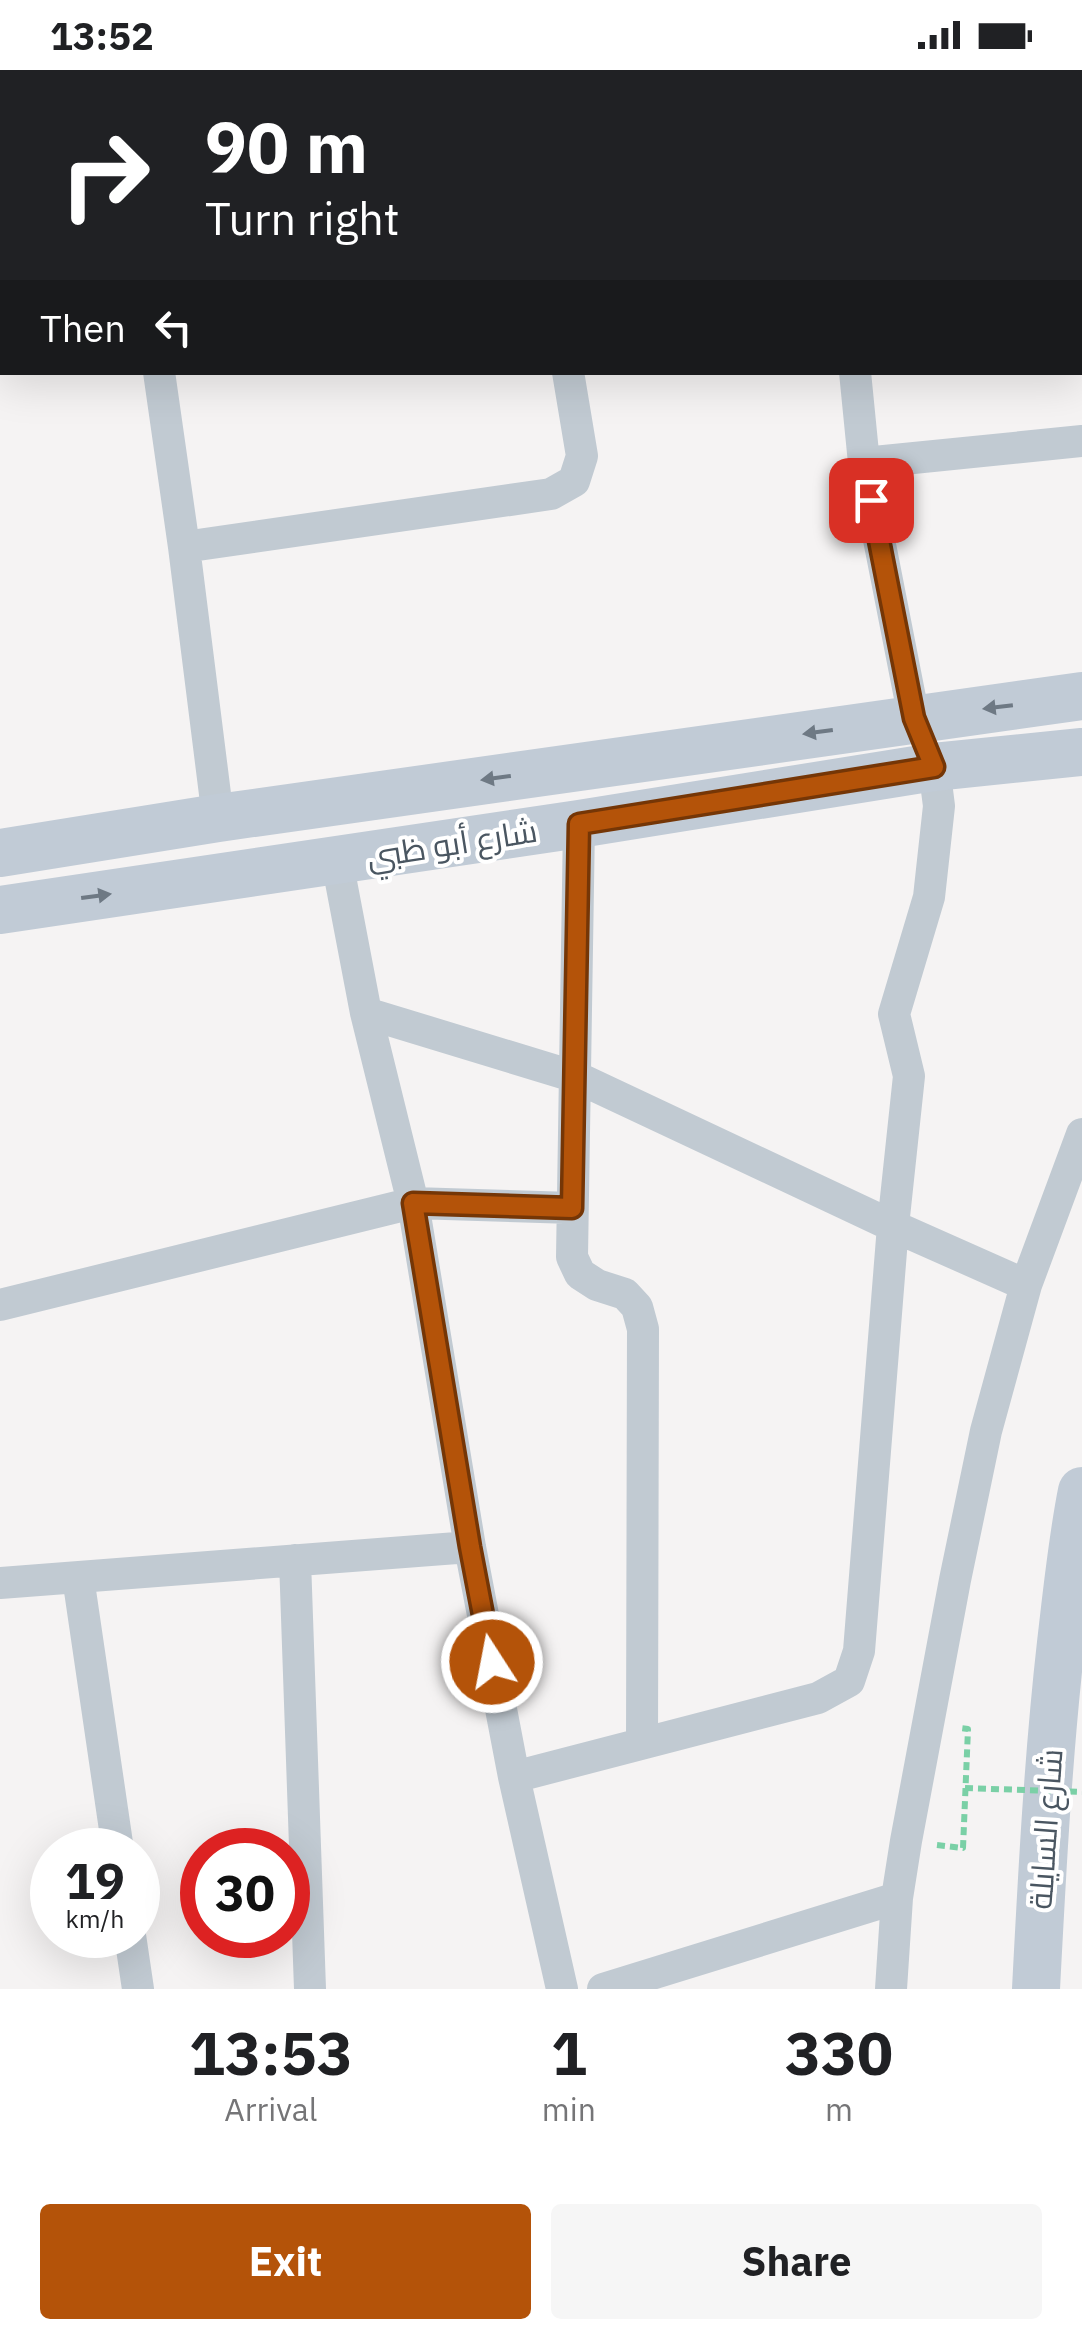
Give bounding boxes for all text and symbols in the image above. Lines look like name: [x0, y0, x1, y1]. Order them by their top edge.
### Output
text: 13:52: [50, 11, 154, 60]
text: 90 m: [205, 101, 368, 192]
icon: right: [40, 110, 170, 240]
text: Turn right: [205, 189, 400, 247]
icon: left: [146, 300, 201, 355]
text: Then: [40, 303, 126, 352]
pin: [829, 458, 914, 543]
icon: arrive: [844, 473, 899, 528]
one-way arrow: [982, 700, 1014, 716]
one-way arrow: [802, 725, 833, 741]
one-way arrow: [480, 771, 511, 787]
street label: شارع أبو ظبي: [364, 809, 541, 882]
one-way arrow: [81, 887, 113, 903]
position arrow: [440, 1610, 544, 1714]
street label: شارع السايلة: [1018, 1747, 1074, 1911]
speed limit sign: 30: [180, 1828, 310, 1958]
text: 19: [65, 1848, 125, 1913]
text: km/h: [66, 1902, 124, 1935]
text: 13:53: [189, 2013, 353, 2092]
text: 1: [551, 2013, 587, 2092]
text: 330: [785, 2013, 893, 2092]
text: Arrival: [224, 2088, 318, 2130]
text: min: [542, 2088, 596, 2130]
text: m: [825, 2088, 853, 2130]
button: Exit: [40, 2204, 531, 2319]
button: Share: [551, 2204, 1042, 2319]

